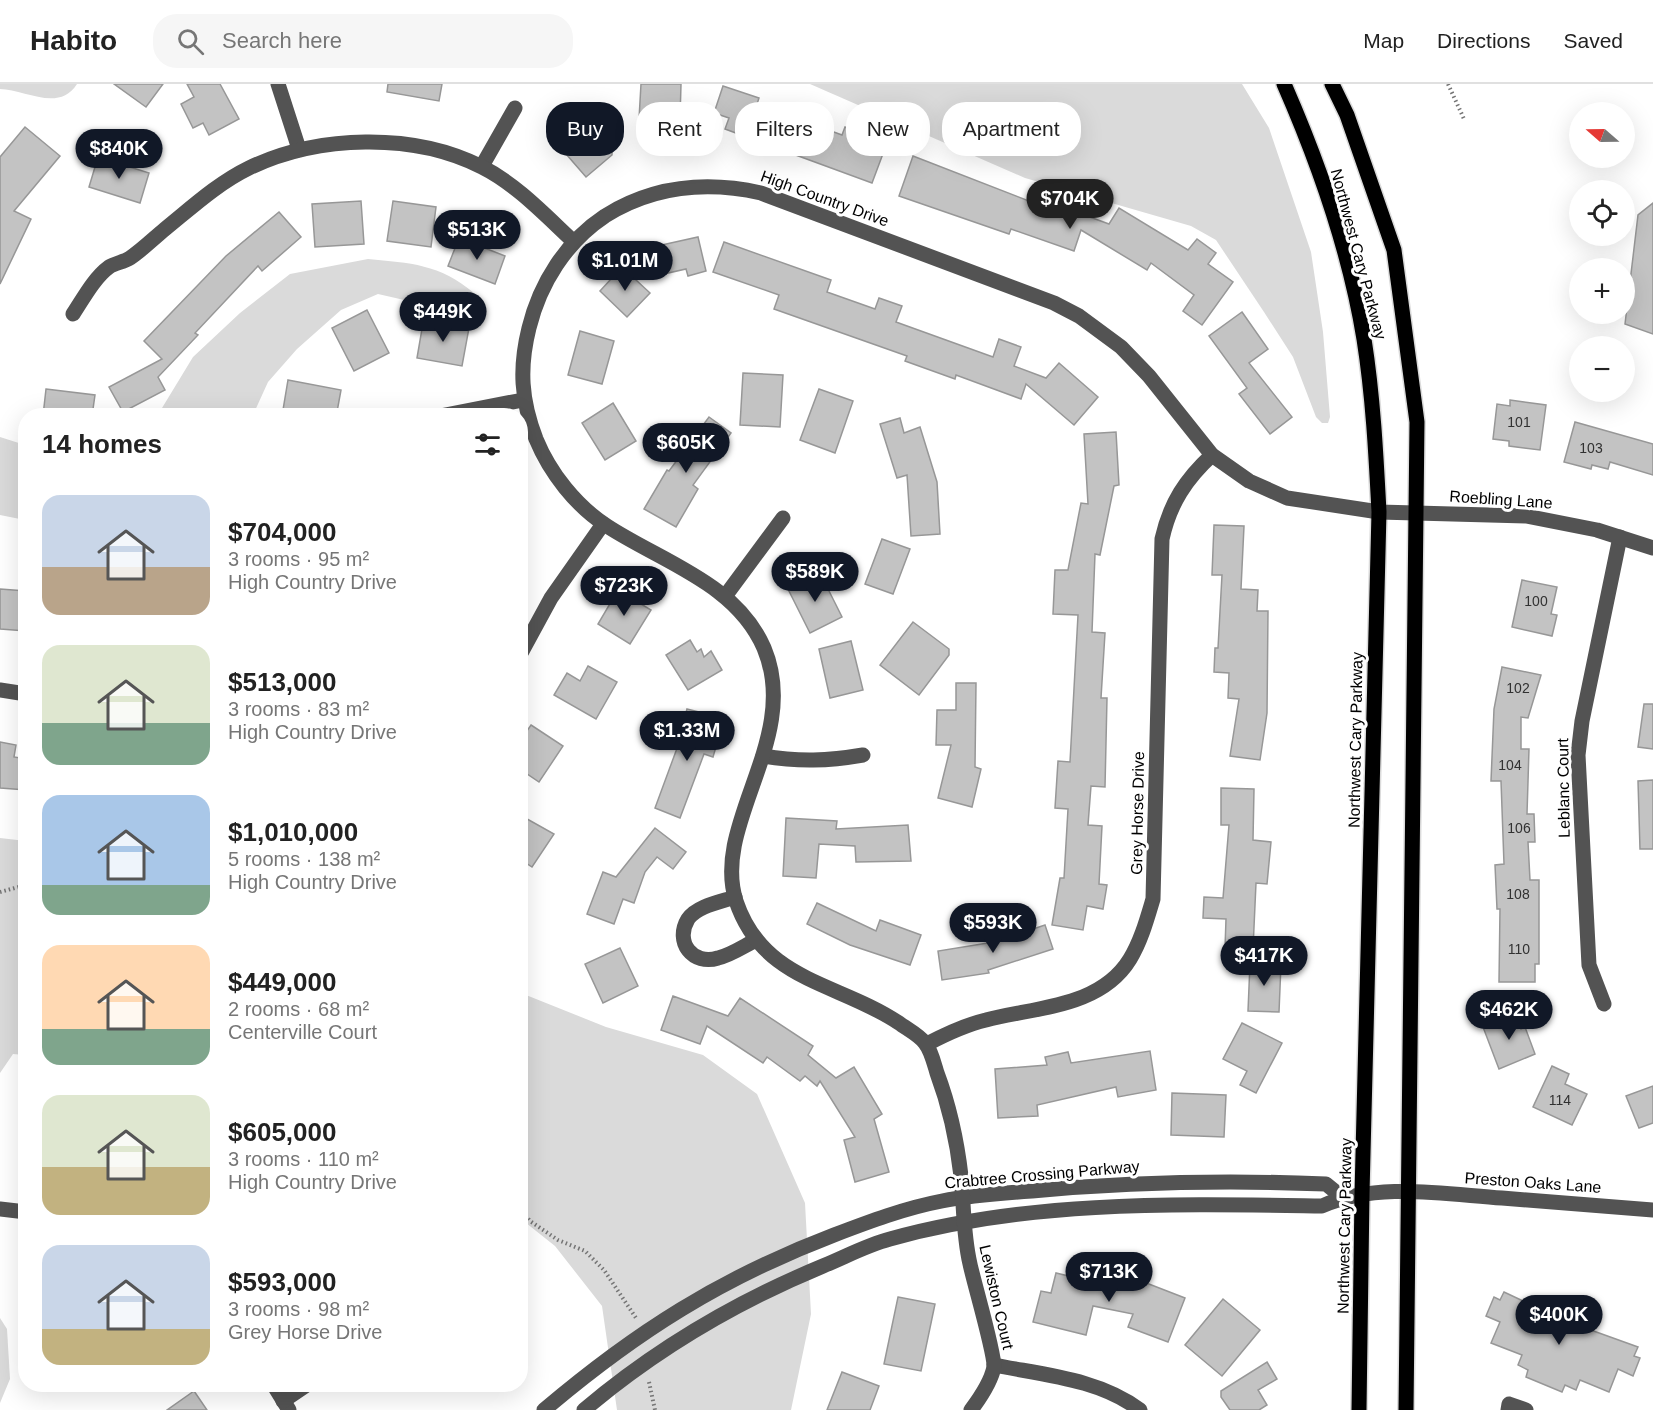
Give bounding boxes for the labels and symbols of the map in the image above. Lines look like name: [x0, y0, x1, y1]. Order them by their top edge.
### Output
north arrow: [1569, 102, 1635, 168]
pin: $840K: [77, 129, 161, 180]
street label: High Country Drive: [758, 167, 891, 230]
street label: Northwest Cary Parkway: [1328, 167, 1390, 341]
pin: $704K: [1028, 179, 1112, 230]
pin: $513K: [435, 210, 519, 261]
pin: $1.01M: [576, 241, 674, 292]
pin: $449K: [401, 292, 485, 343]
house number: 101: [1507, 414, 1531, 430]
pin: $605K: [644, 423, 728, 474]
house number: 103: [1579, 440, 1603, 456]
street label: Roebling Lane: [1449, 487, 1553, 512]
pin: $589K: [773, 552, 857, 603]
pin: $723K: [582, 566, 666, 617]
house number: 100: [1524, 593, 1548, 609]
street label: Northwest Cary Parkway: [1345, 652, 1366, 828]
house number: 102: [1506, 680, 1530, 696]
pin: $1.33M: [638, 711, 736, 762]
street label: Leblanc Court: [1554, 737, 1573, 838]
street label: Grey Horse Drive: [1128, 751, 1147, 875]
house number: 104: [1498, 757, 1522, 773]
house number: 106: [1507, 820, 1531, 836]
house number: 108: [1506, 886, 1530, 902]
pin: $593K: [951, 903, 1035, 954]
pin: $417K: [1222, 936, 1306, 987]
house number: 110: [1508, 941, 1530, 957]
pin: $462K: [1467, 990, 1551, 1041]
house number: 114: [1549, 1092, 1571, 1108]
street label: Northwest Cary Parkway: [1334, 1138, 1355, 1314]
street label: Crabtree Crossing Parkway: [944, 1158, 1140, 1191]
street label: Preston Oaks Lane: [1464, 1169, 1602, 1196]
street label: Lewiston Court: [976, 1243, 1017, 1352]
pin: $713K: [1067, 1252, 1151, 1303]
pin: $400K: [1517, 1295, 1601, 1346]

